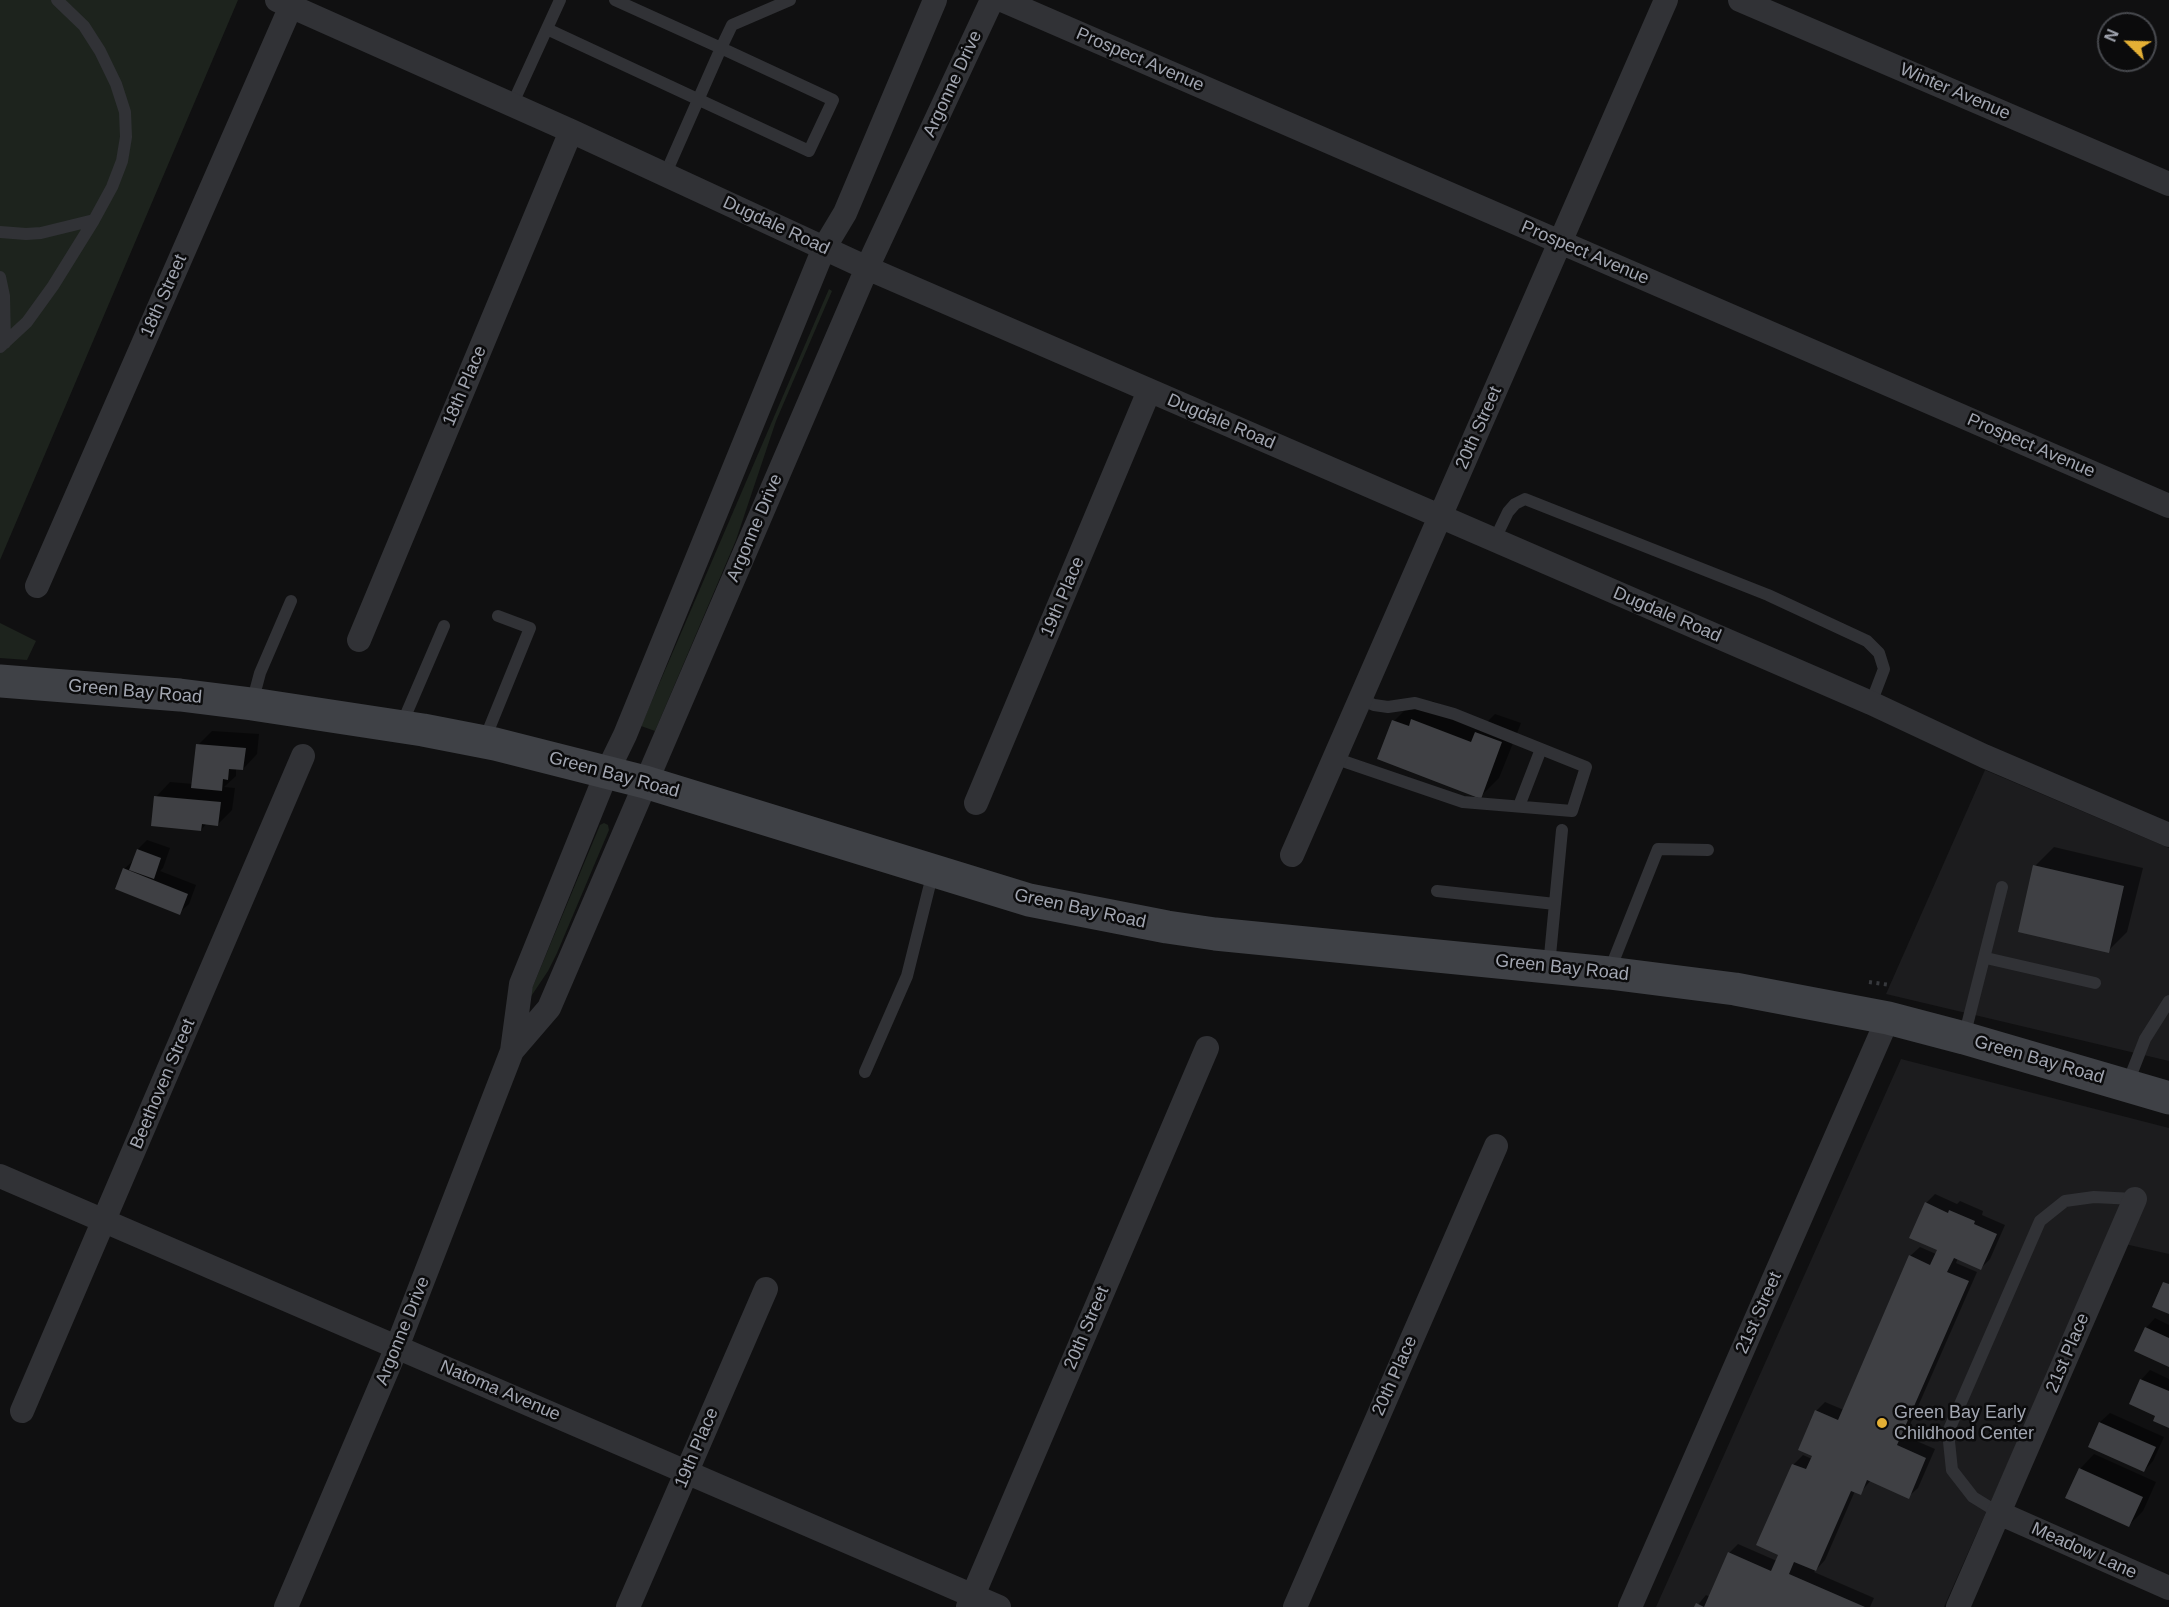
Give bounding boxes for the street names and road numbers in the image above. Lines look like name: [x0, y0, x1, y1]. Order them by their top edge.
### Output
street label: Prospect Avenue: [1073, 23, 1207, 97]
street label: Argonne Drive: [919, 27, 987, 141]
street label: Winter Avenue: [1897, 59, 2013, 125]
street label: Dugdale Road: [719, 192, 833, 260]
street label: Prospect Avenue: [1518, 216, 1652, 290]
street label: 18th Street: [136, 251, 192, 341]
street label: 18th Place: [438, 343, 492, 429]
street label: 20th Street: [1451, 383, 1507, 473]
street label: Dugdale Road: [1164, 390, 1278, 454]
street label: Prospect Avenue: [1964, 409, 2098, 483]
street label: Argonne Drive: [723, 471, 787, 585]
street label: 19th Place: [1036, 554, 1090, 640]
street label: Dugdale Road: [1610, 583, 1724, 647]
street label: Green Bay Road: [67, 675, 203, 709]
street label: Green Bay Road: [546, 747, 682, 803]
street label: Green Bay Road: [1012, 884, 1148, 934]
street label: Green Bay Road: [1494, 950, 1630, 986]
street label: Beethoven Street: [126, 1016, 200, 1152]
street label: Green Bay Road: [1972, 1031, 2106, 1089]
street label: 21st Street: [1731, 1269, 1787, 1357]
street label: Argonne Drive: [371, 1274, 435, 1388]
street label: 20th Street: [1060, 1283, 1114, 1373]
street label: 21st Place: [2042, 1310, 2094, 1396]
street label: 20th Place: [1368, 1333, 1422, 1419]
street label: Natoma Avenue: [437, 1356, 563, 1426]
street label: 19th Place: [670, 1405, 724, 1491]
street label: Meadow Lane: [2028, 1518, 2140, 1584]

